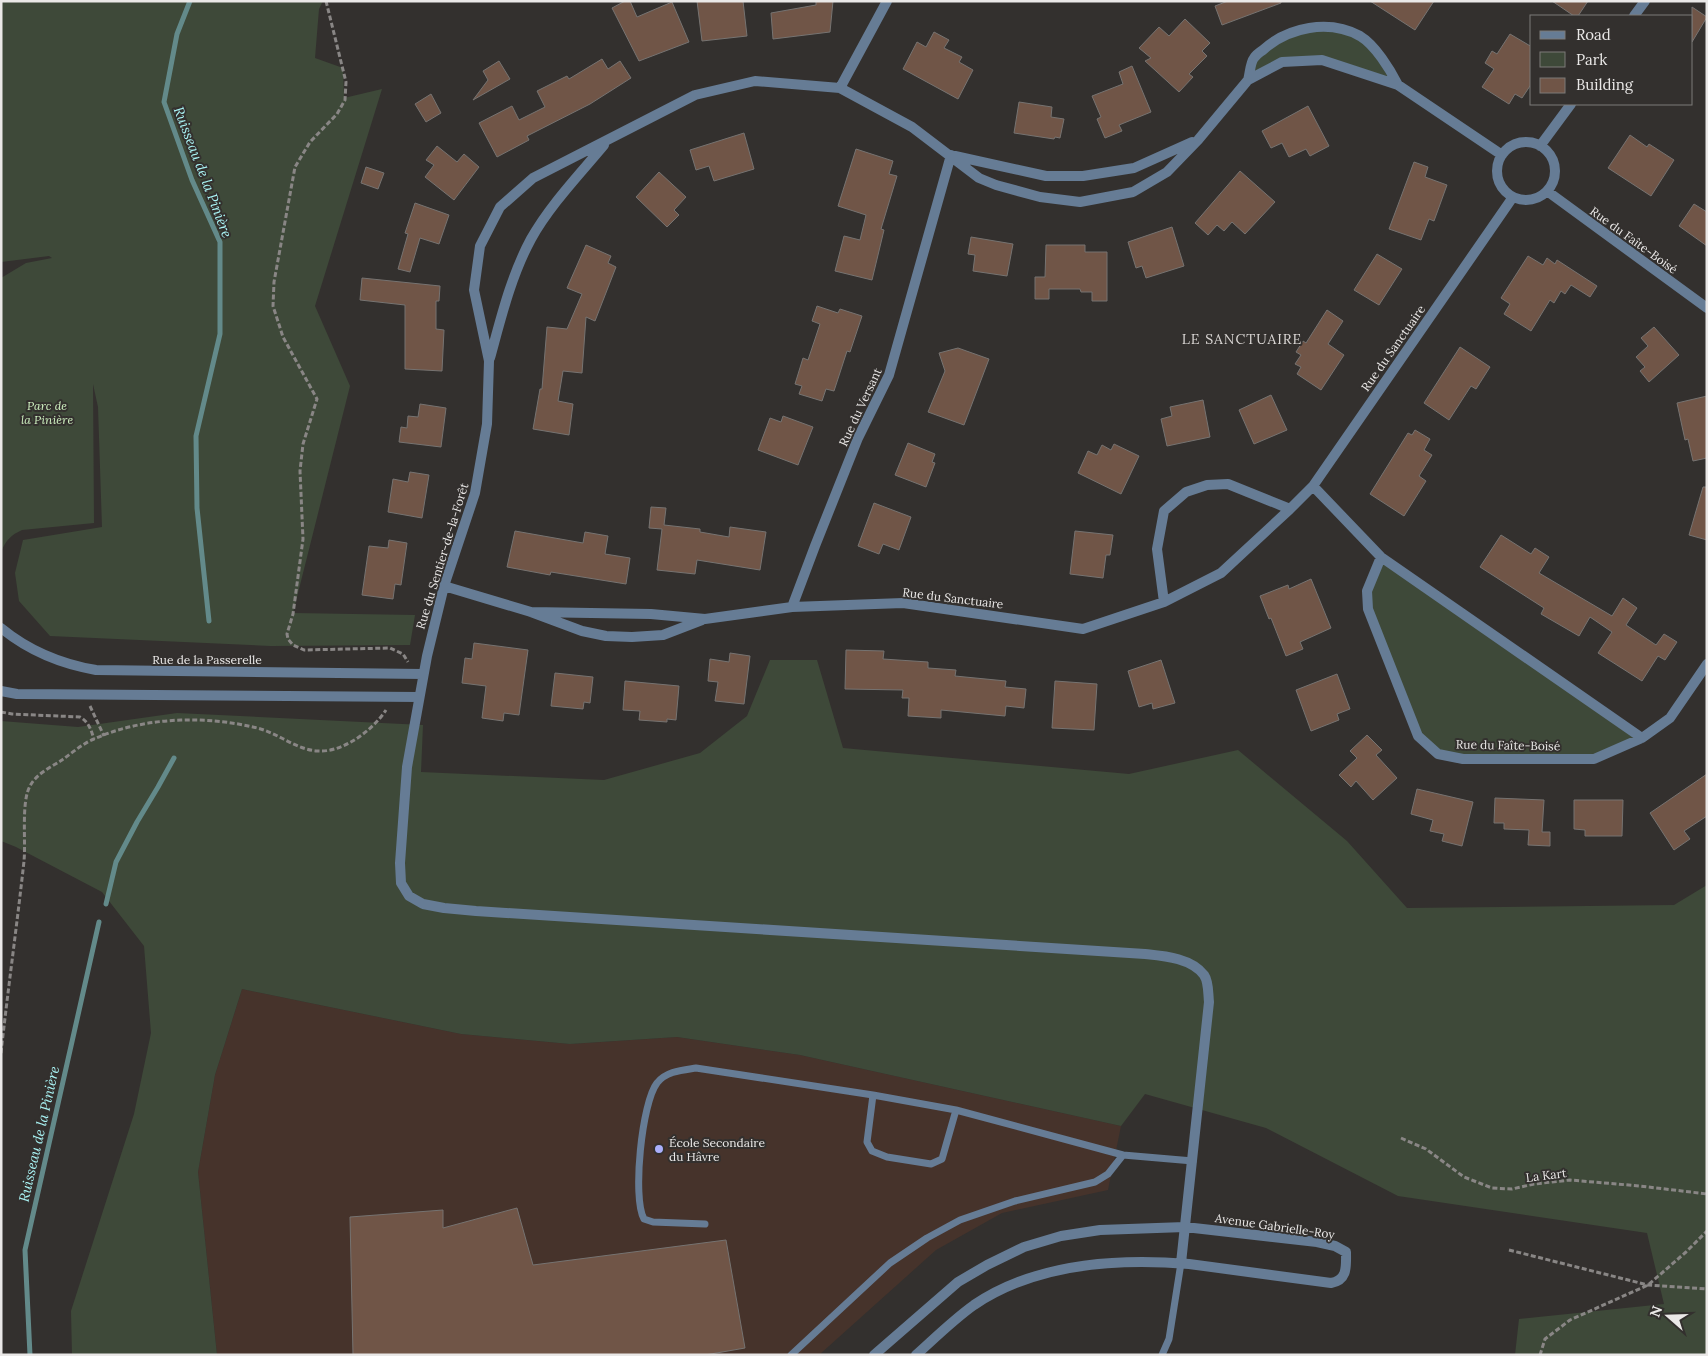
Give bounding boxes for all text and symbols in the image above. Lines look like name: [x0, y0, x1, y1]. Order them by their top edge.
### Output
legend: [1530, 15, 1693, 105]
text: Road: [1576, 25, 1611, 44]
text: Park: [1576, 50, 1607, 69]
text: Building: [1576, 75, 1634, 94]
water label: Ruisseau de la Pinière: [170, 104, 236, 240]
street label: Rue du Faîte-Boisé: [1587, 203, 1681, 277]
street label: Rue du Sanctuaire: [1358, 302, 1429, 394]
district label: LE SANCTUAIRE: [1182, 330, 1302, 348]
street label: Rue du Versant: [835, 365, 885, 448]
park label: Parc de la Pinière: [21, 398, 73, 427]
street label: Rue du Sentier-de-la-Forêt: [413, 481, 472, 631]
street label: Rue du Sanctuaire: [902, 584, 1005, 612]
street label: Rue de la Passerelle: [152, 652, 262, 667]
street label: Rue du Faîte-Boisé: [1456, 737, 1561, 753]
water label: Ruisseau de la Pinière: [15, 1064, 63, 1204]
place label: École Secondaire du Hâvre: [669, 1135, 765, 1164]
marker: École Secondaire du Hâvre: [653, 1143, 665, 1155]
street label: La Kart: [1525, 1165, 1568, 1185]
street label: Avenue Gabrielle-Roy: [1213, 1210, 1336, 1242]
north arrow: [1643, 1291, 1693, 1341]
text: N: [1645, 1303, 1666, 1320]

